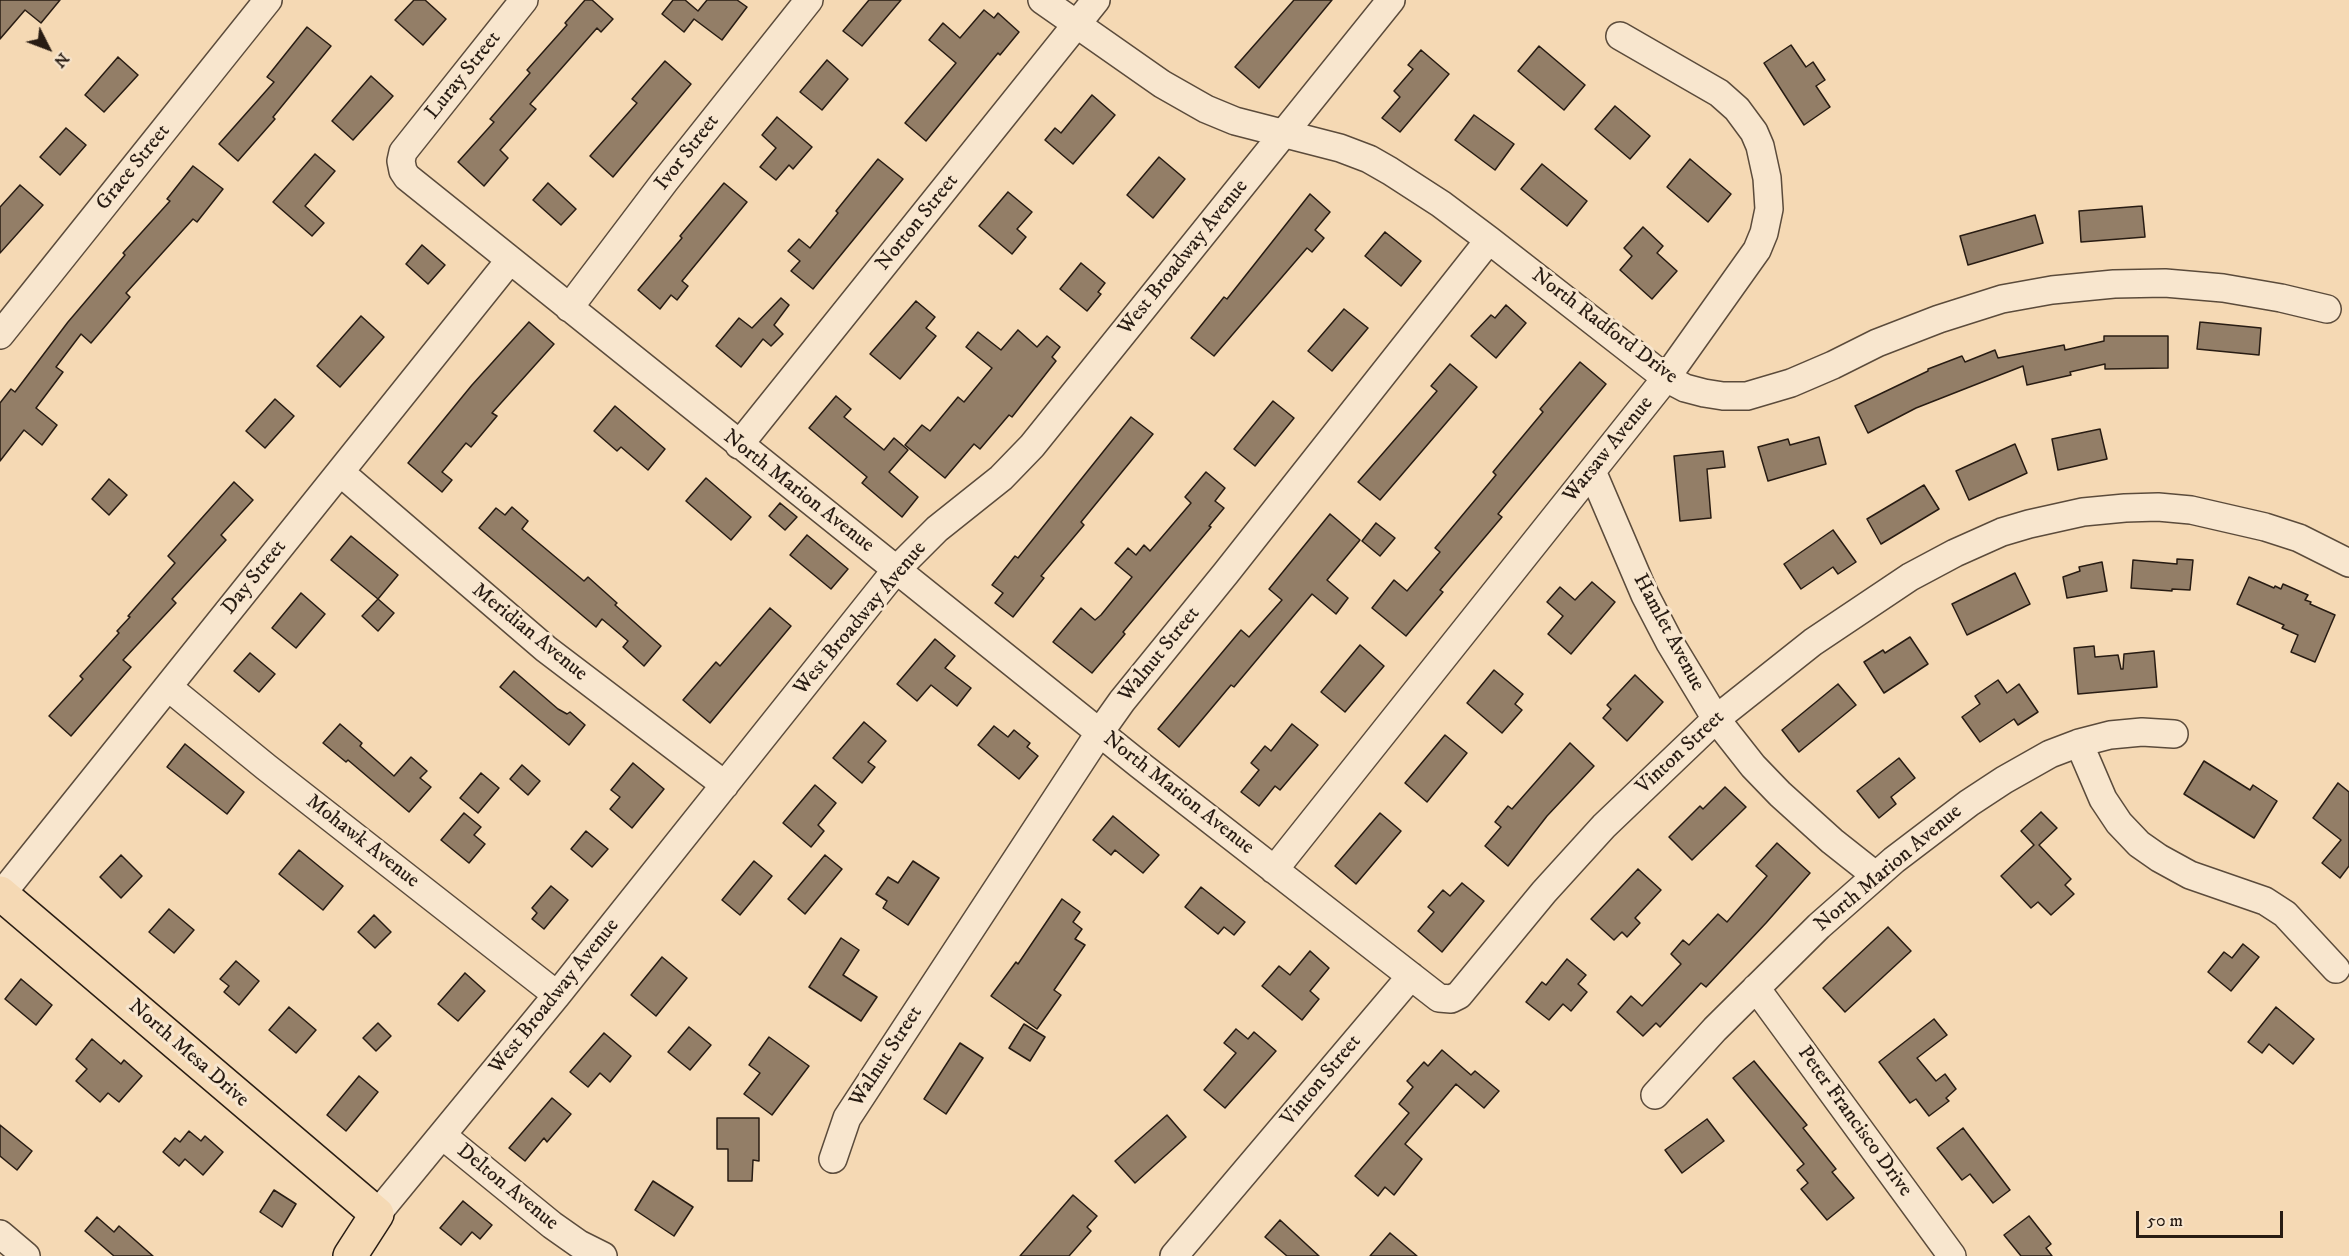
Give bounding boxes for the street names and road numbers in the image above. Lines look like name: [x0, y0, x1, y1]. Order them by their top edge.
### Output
street label: Luray Street: [421, 27, 507, 125]
street label: Ivor Street: [651, 110, 725, 196]
street label: Grace Street: [92, 120, 176, 216]
street label: Norton Street: [871, 170, 965, 276]
street label: West Broadway Avenue: [1114, 175, 1254, 341]
street label: North Radford Drive: [1526, 264, 1682, 390]
street label: Warsaw Avenue: [1559, 392, 1659, 508]
street label: North Marion Avenue: [718, 425, 878, 559]
street label: Day Street: [217, 536, 293, 620]
street label: West Broadway Avenue: [789, 537, 933, 701]
street label: Hamlet Avenue: [1627, 570, 1709, 696]
street label: Meridian Avenue: [466, 579, 592, 687]
street label: Walnut Street: [1114, 602, 1206, 708]
street label: Vinton Street: [1632, 706, 1730, 800]
street label: North Marion Avenue: [1098, 727, 1258, 861]
street label: Mohawk Avenue: [300, 790, 424, 894]
street label: North Marion Avenue: [1810, 800, 1968, 938]
street label: West Broadway Avenue: [485, 914, 625, 1080]
street label: North Mesa Drive: [122, 995, 254, 1113]
street label: Walnut Street: [845, 1002, 929, 1112]
street label: Vinton Street: [1277, 1030, 1367, 1132]
street label: Peter Francisco Drive: [1791, 1042, 1917, 1202]
street label: Delton Avenue: [451, 1139, 563, 1237]

